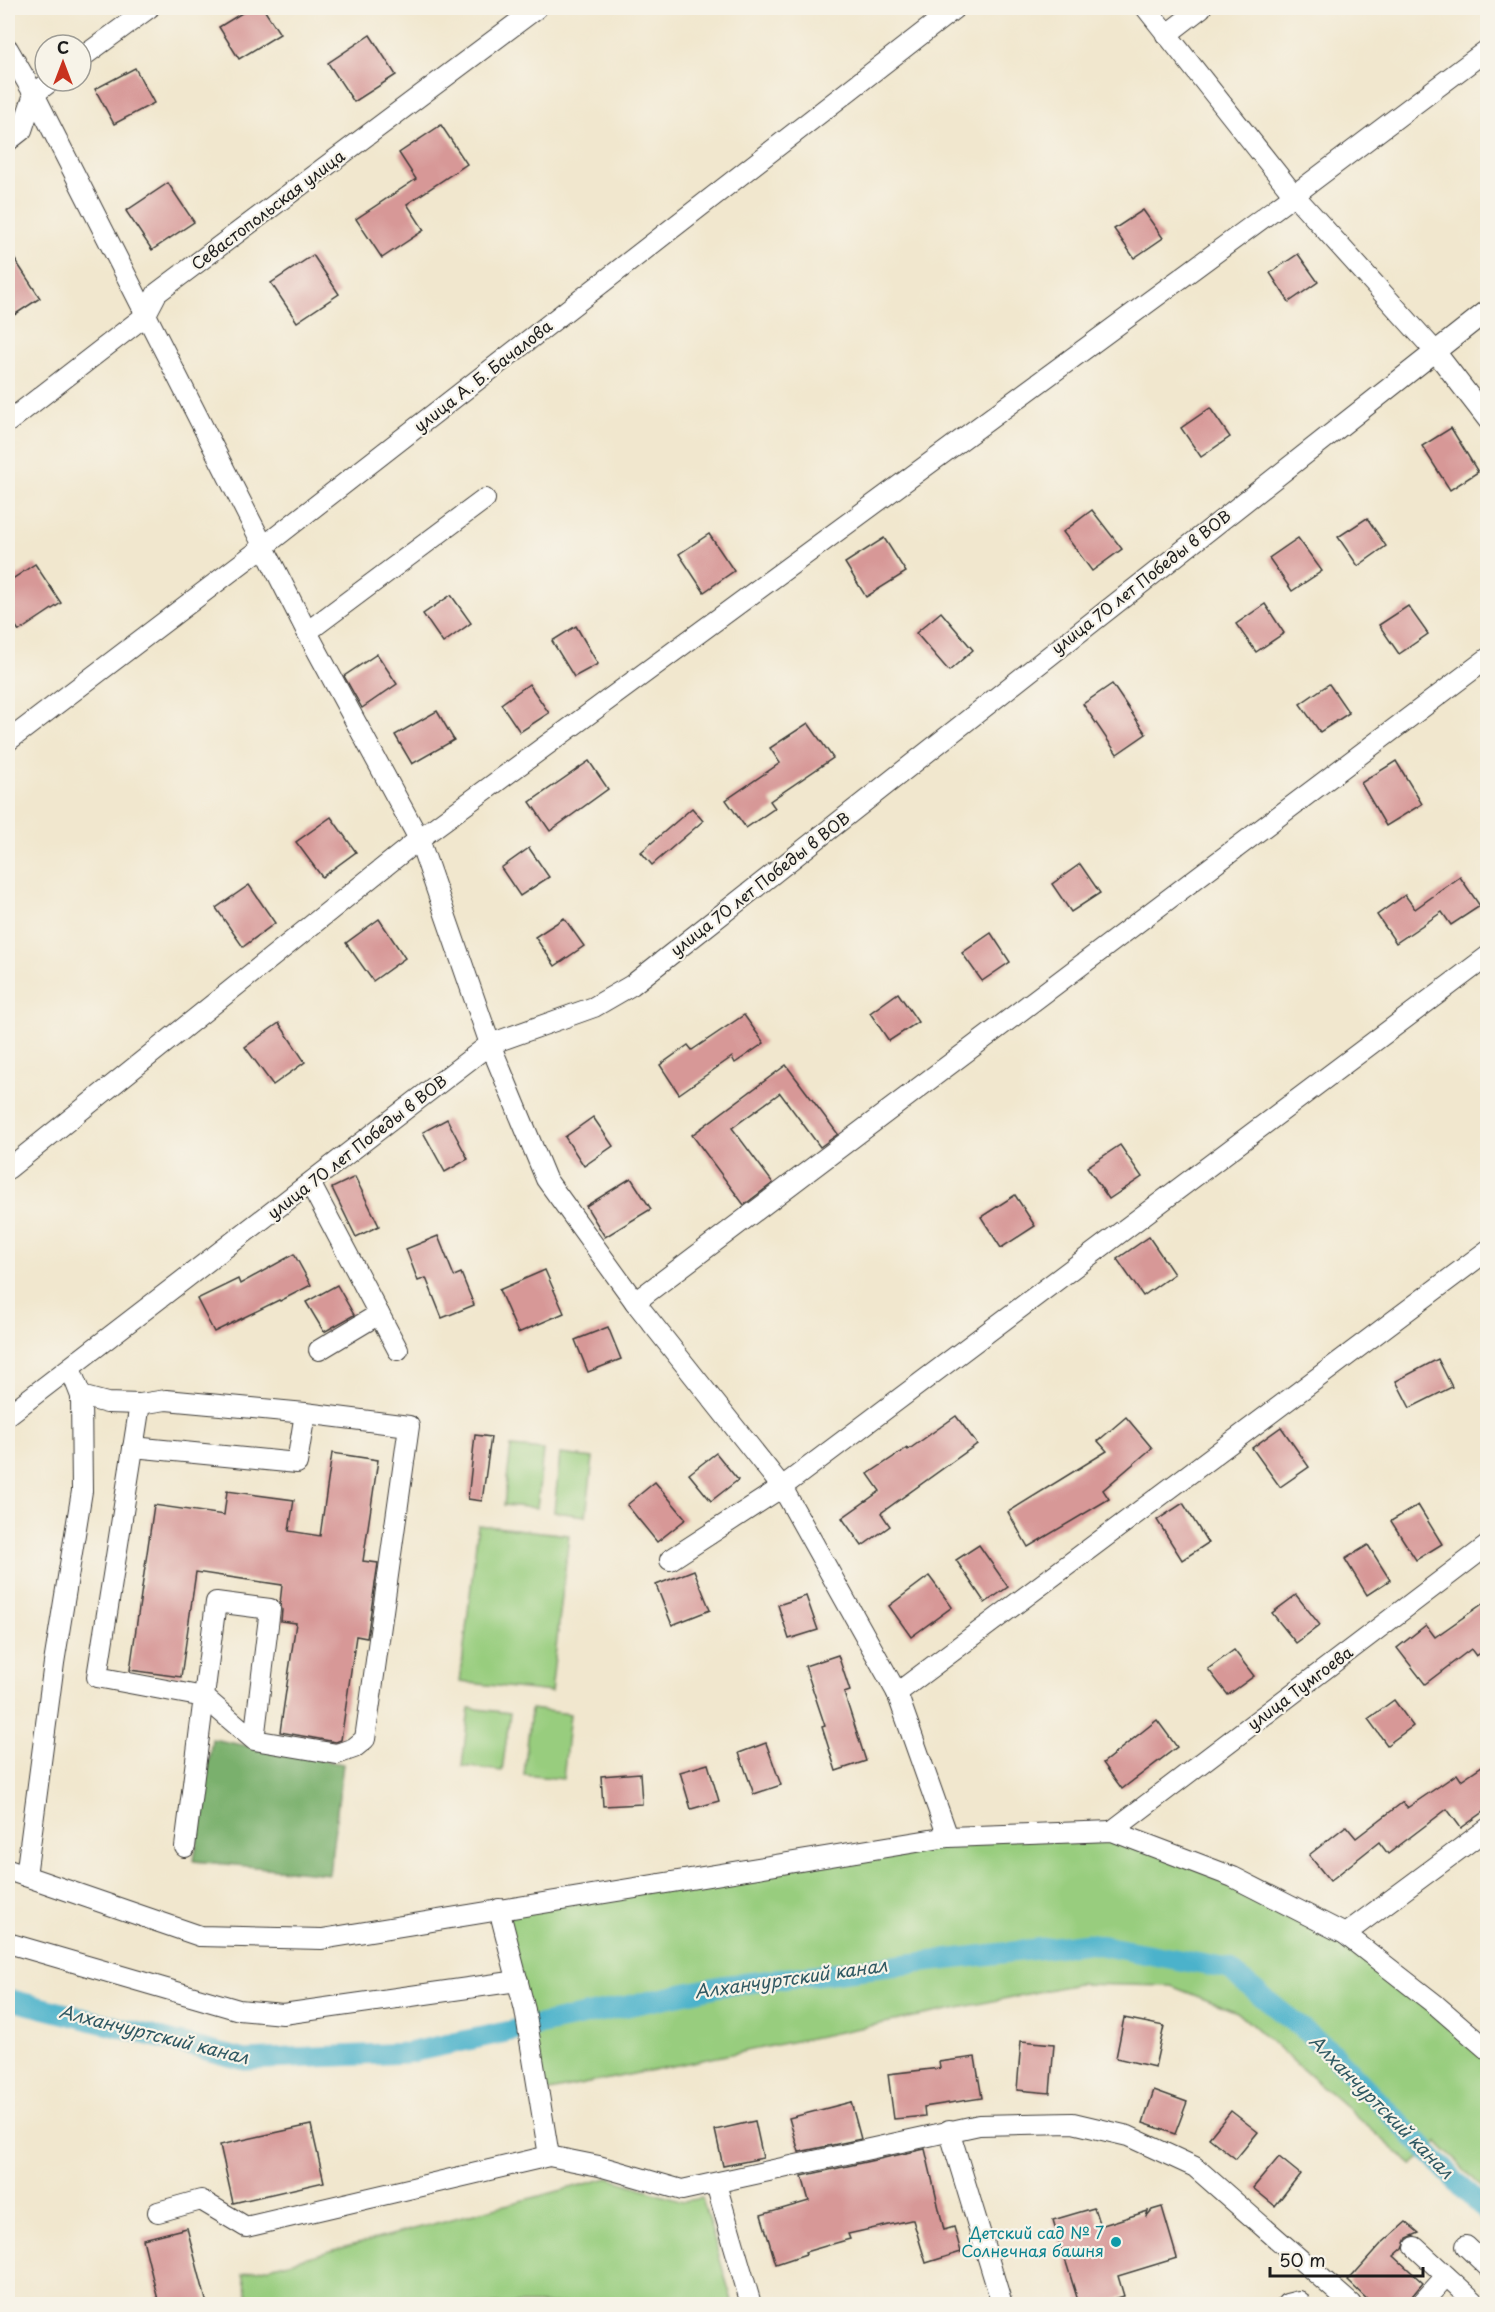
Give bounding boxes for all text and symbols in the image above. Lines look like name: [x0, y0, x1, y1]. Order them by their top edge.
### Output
north arrow: [33, 33, 93, 93]
text: С: [57, 35, 69, 59]
street label: Севастопольская улица: [185, 143, 349, 275]
street label: улица А. Б. Бачалова: [408, 313, 557, 437]
street label: улица 70 лет Победы в ВОВ: [1045, 503, 1235, 659]
street label: улица 70 лет Победы в ВОВ: [664, 805, 854, 961]
street label: улица 70 лет Победы в ВОВ: [261, 1068, 451, 1224]
street label: улица Тумгоева: [1242, 1639, 1357, 1735]
water label: Алханчуртский канал: [693, 1951, 889, 2004]
water label: Алханчуртский канал: [57, 1997, 252, 2070]
water label: Алханчуртский канал: [1304, 2028, 1461, 2184]
place label: Детский сад № 7 Солнечная башня: [961, 2220, 1104, 2262]
marker: Детский сад № 7 Солнечная башня: [1109, 2235, 1123, 2249]
scale bar: [1270, 2240, 1423, 2278]
text: 50 m: [1279, 2246, 1326, 2273]

